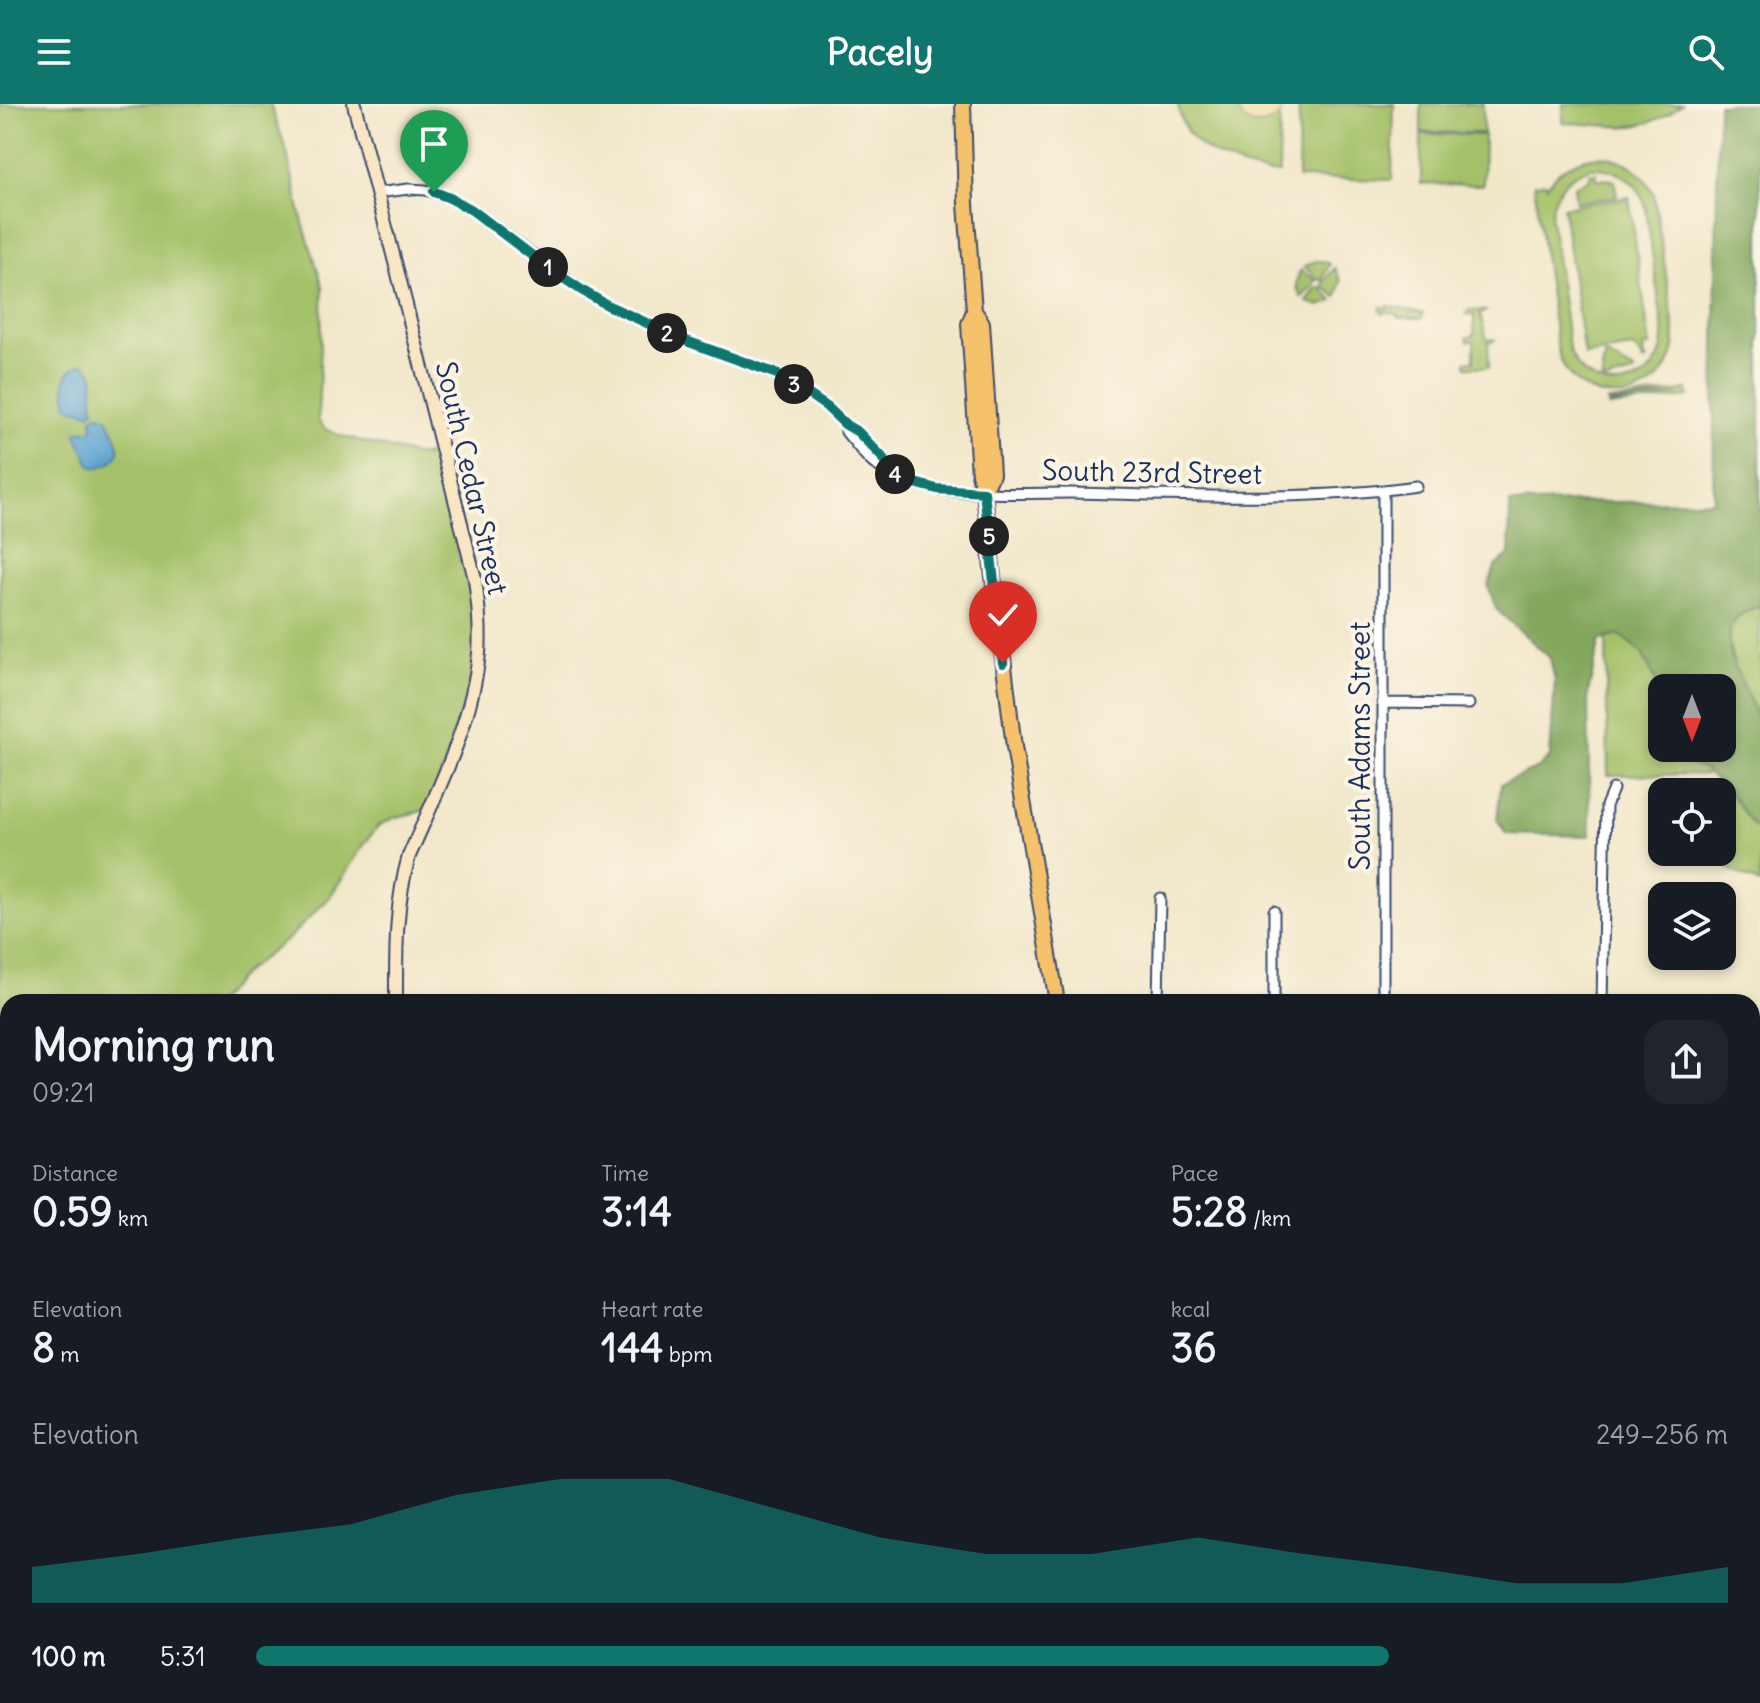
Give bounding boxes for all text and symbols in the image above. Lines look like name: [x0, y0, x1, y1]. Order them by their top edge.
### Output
icon: menu: [32, 30, 76, 74]
text: Pacely: [827, 30, 933, 75]
icon: search: [1684, 30, 1728, 74]
pin: [400, 110, 468, 192]
icon: arrive: [412, 122, 456, 166]
pin: 1: [528, 247, 568, 287]
text: 1: [544, 253, 552, 281]
pin: 2: [647, 313, 687, 353]
text: 2: [661, 319, 673, 347]
street label: South Cedar Street: [428, 358, 516, 598]
pin: 3: [774, 364, 814, 404]
text: 3: [788, 370, 800, 398]
street label: South 23rd Street: [1042, 452, 1262, 492]
pin: 4: [875, 454, 915, 494]
text: 4: [889, 460, 901, 488]
pin: 5: [969, 516, 1009, 556]
text: 5: [983, 522, 995, 550]
pin: [969, 581, 1037, 663]
icon: check: [981, 593, 1025, 637]
street label: South Adams Street: [1342, 621, 1378, 871]
north arrow: [1648, 674, 1736, 762]
map controls: [1648, 674, 1736, 970]
button: locate: [1648, 778, 1736, 866]
button: layers: [1648, 882, 1736, 970]
text: Morning run: [32, 1018, 275, 1073]
button: share: [1644, 1020, 1728, 1104]
text: 09:21: [32, 1076, 95, 1109]
text: Distance: [32, 1159, 118, 1187]
text: Time: [601, 1159, 649, 1187]
text: Pace: [1171, 1159, 1218, 1187]
text: 0.59: [32, 1187, 113, 1237]
text: 3:14: [601, 1187, 672, 1237]
text: 5:28: [1171, 1187, 1248, 1237]
text: km: [113, 1204, 148, 1232]
text: /km: [1248, 1204, 1291, 1232]
text: Elevation: [32, 1295, 122, 1323]
text: Heart rate: [601, 1295, 703, 1323]
text: kcal: [1171, 1295, 1210, 1323]
text: 8: [32, 1323, 55, 1373]
text: 144: [601, 1323, 663, 1373]
text: 36: [1171, 1323, 1216, 1373]
text: m: [55, 1340, 80, 1368]
text: bpm: [663, 1340, 713, 1368]
text: Elevation: [32, 1418, 139, 1451]
text: 249–256 m: [1596, 1418, 1728, 1451]
text: 100 m: [32, 1640, 106, 1673]
text: 5:31: [160, 1640, 206, 1673]

